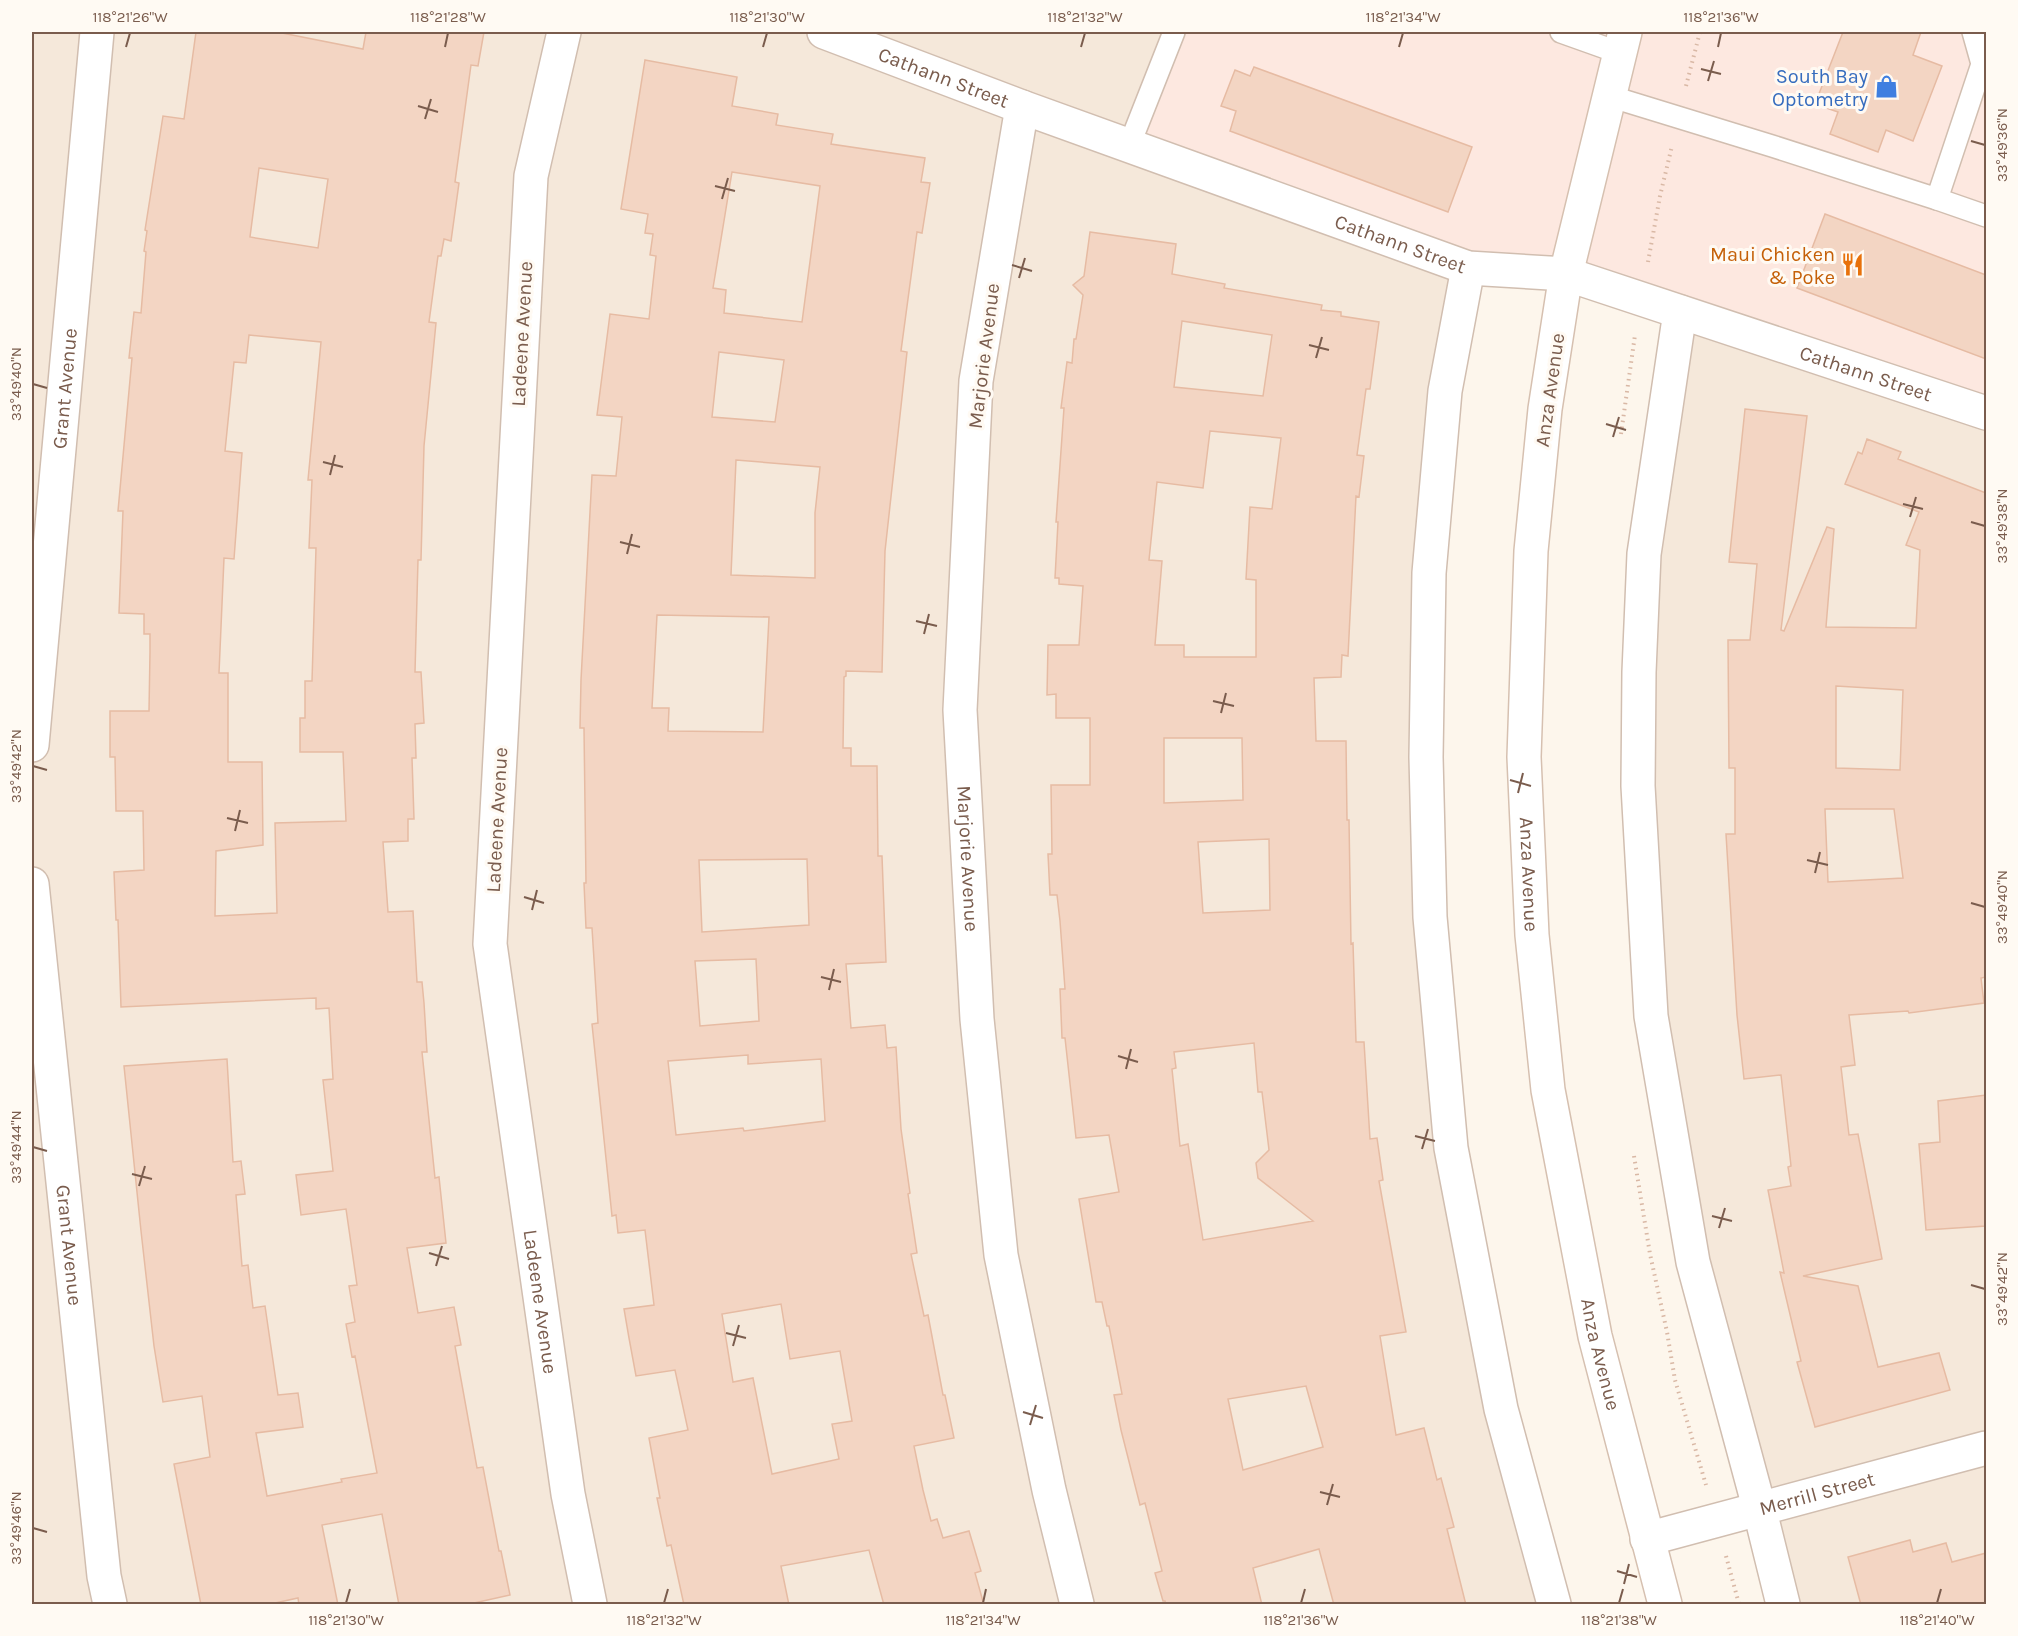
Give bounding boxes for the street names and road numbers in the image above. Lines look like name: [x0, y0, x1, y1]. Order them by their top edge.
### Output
street label: Cathann Street: [875, 42, 1013, 113]
street label: Cathann Street: [1332, 209, 1470, 278]
street label: Ladeene Avenue: [507, 261, 537, 407]
street label: Marjorie Avenue: [964, 282, 1004, 430]
street label: Grant Avenue: [48, 327, 81, 450]
street label: Anza Avenue: [1531, 332, 1569, 448]
street label: Cathann Street: [1797, 341, 1935, 406]
street label: Ladeene Avenue: [482, 747, 512, 893]
street label: Marjorie Avenue: [953, 785, 984, 932]
street label: Anza Avenue: [1515, 817, 1543, 932]
street label: Grant Avenue: [52, 1183, 87, 1307]
street label: Ladeene Avenue: [519, 1228, 562, 1375]
street label: Anza Avenue: [1577, 1296, 1625, 1413]
street label: Merrill Street: [1757, 1467, 1878, 1520]

